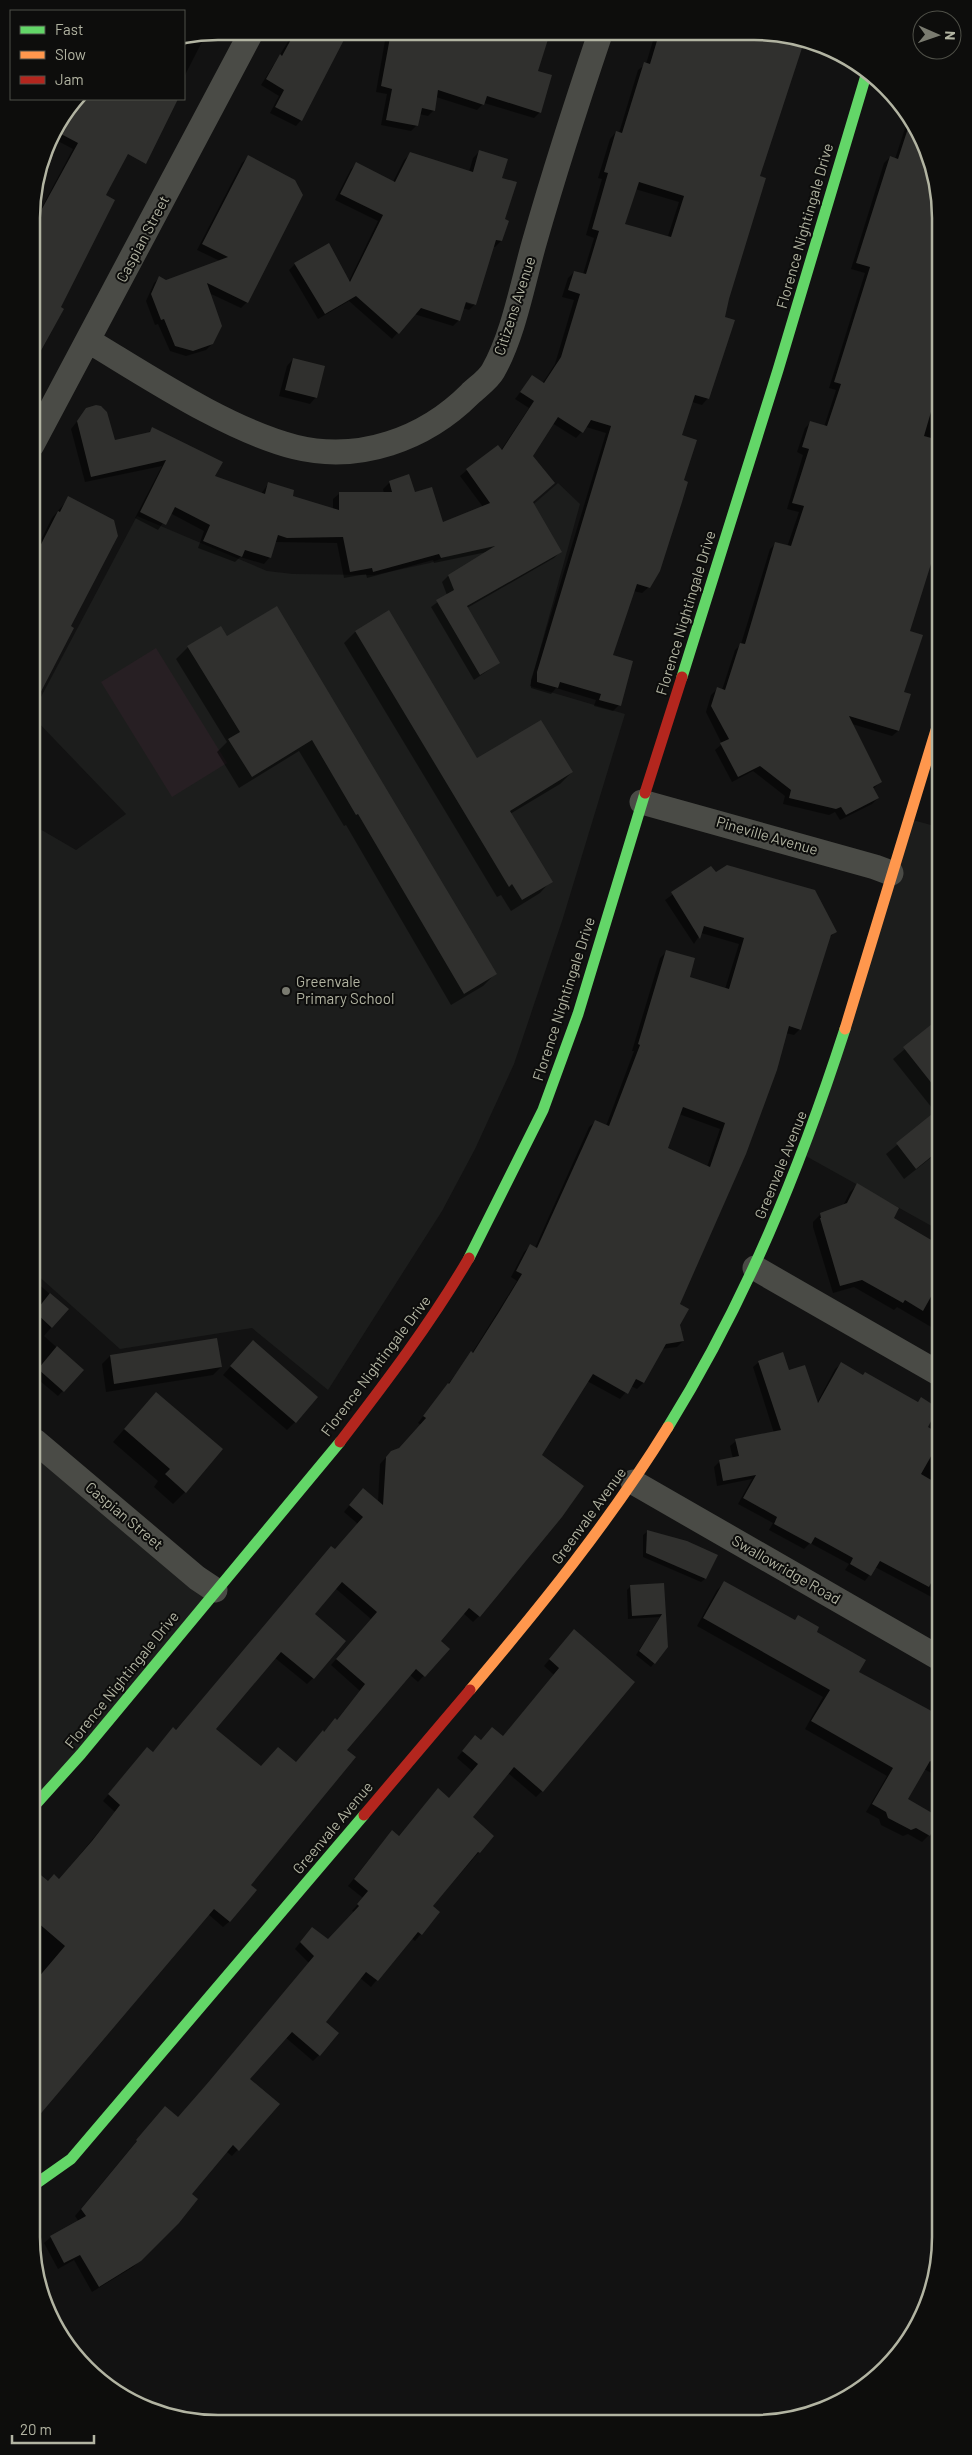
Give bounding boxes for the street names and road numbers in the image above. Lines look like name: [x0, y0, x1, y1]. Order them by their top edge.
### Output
street label: Florence Nightingale Drive: [772, 141, 836, 311]
street label: Caspian Street: [112, 192, 173, 285]
street label: Citizens Avenue: [490, 254, 539, 357]
street label: Florence Nightingale Drive: [651, 528, 719, 697]
street label: Pineville Avenue: [714, 812, 820, 858]
street label: Florence Nightingale Drive: [528, 914, 598, 1083]
street label: Greenvale Avenue: [750, 1108, 810, 1221]
street label: Florence Nightingale Drive: [316, 1292, 434, 1439]
street label: Greenvale Avenue: [547, 1463, 629, 1567]
street label: Caspian Street: [82, 1478, 167, 1553]
street label: Swallowridge Road: [729, 1531, 844, 1608]
street label: Florence Nightingale Drive: [60, 1607, 182, 1752]
street label: Greenvale Avenue: [288, 1777, 376, 1877]

